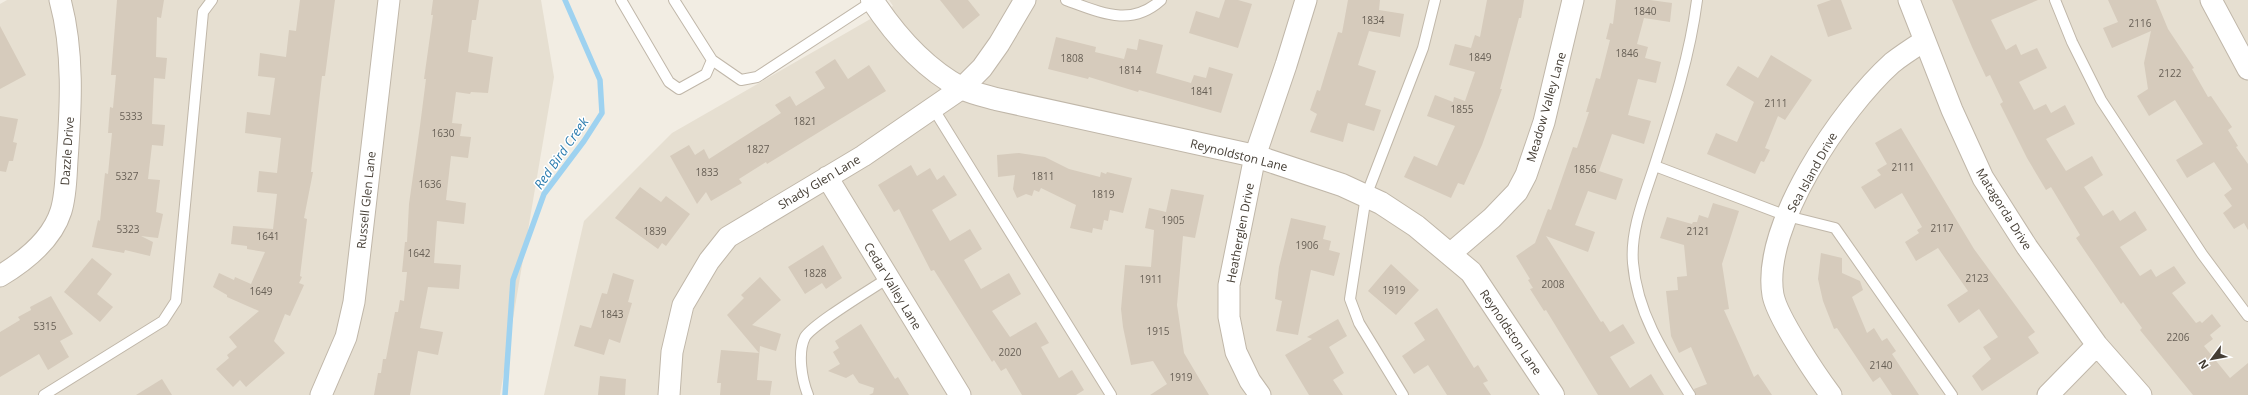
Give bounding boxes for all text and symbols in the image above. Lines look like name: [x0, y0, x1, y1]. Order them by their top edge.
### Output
house number: 1840: [1634, 4, 1657, 18]
house number: 1834: [1362, 13, 1385, 27]
house number: 2116: [2129, 16, 2152, 30]
house number: 1846: [1616, 46, 1639, 60]
house number: 1849: [1469, 50, 1492, 64]
street label: Meadow Valley Lane: [1522, 50, 1570, 164]
house number: 1808: [1061, 51, 1084, 65]
house number: 1814: [1119, 63, 1142, 77]
house number: 2122: [2159, 66, 2182, 80]
house number: 1841: [1191, 84, 1213, 98]
house number: 2111: [1765, 96, 1787, 110]
house number: 1855: [1451, 102, 1474, 116]
house number: 5333: [120, 109, 143, 123]
water label: Red Bird Creek: [530, 113, 593, 193]
house number: 1821: [794, 114, 816, 128]
street label: Dazzle Drive: [56, 116, 78, 186]
house number: 1630: [432, 126, 455, 140]
street label: Sea Island Drive: [1783, 129, 1841, 215]
street label: Reynoldston Lane: [1189, 135, 1290, 175]
house number: 1827: [747, 142, 770, 156]
street label: Russell Glen Lane: [352, 150, 380, 250]
street label: Shady Glen Lane: [775, 151, 863, 213]
house number: 2111: [1892, 160, 1914, 174]
house number: 1856: [1574, 162, 1597, 176]
house number: 1833: [696, 165, 719, 179]
street label: Matagorda Drive: [1972, 165, 2036, 253]
house number: 5327: [116, 169, 139, 183]
house number: 1811: [1032, 169, 1054, 183]
house number: 1636: [419, 177, 442, 191]
street label: Heatherglen Drive: [1222, 181, 1258, 285]
house number: 1819: [1092, 187, 1115, 201]
house number: 1905: [1162, 213, 1185, 227]
house number: 2117: [1931, 221, 1954, 235]
house number: 5323: [117, 222, 140, 236]
house number: 1839: [644, 224, 667, 238]
house number: 2121: [1687, 224, 1709, 238]
house number: 1641: [257, 229, 279, 243]
house number: 1906: [1296, 238, 1319, 252]
street label: Cedar Valley Lane: [860, 239, 926, 333]
house number: 1642: [408, 246, 431, 260]
house number: 1828: [804, 266, 827, 280]
house number: 2123: [1966, 271, 1989, 285]
house number: 1911: [1140, 272, 1162, 286]
house number: 2008: [1542, 277, 1565, 291]
house number: 1919: [1383, 283, 1406, 297]
house number: 1649: [250, 284, 273, 298]
street label: Reynoldston Lane: [1476, 286, 1546, 378]
house number: 1843: [601, 307, 624, 321]
house number: 5315: [34, 319, 57, 333]
house number: 1915: [1147, 324, 1170, 338]
house number: 2206: [2167, 330, 2190, 344]
north arrow: [2192, 339, 2232, 379]
house number: 2020: [999, 345, 1022, 359]
text: N: [2194, 357, 2212, 372]
house number: 2140: [1870, 358, 1893, 372]
house number: 1919: [1170, 370, 1193, 384]

